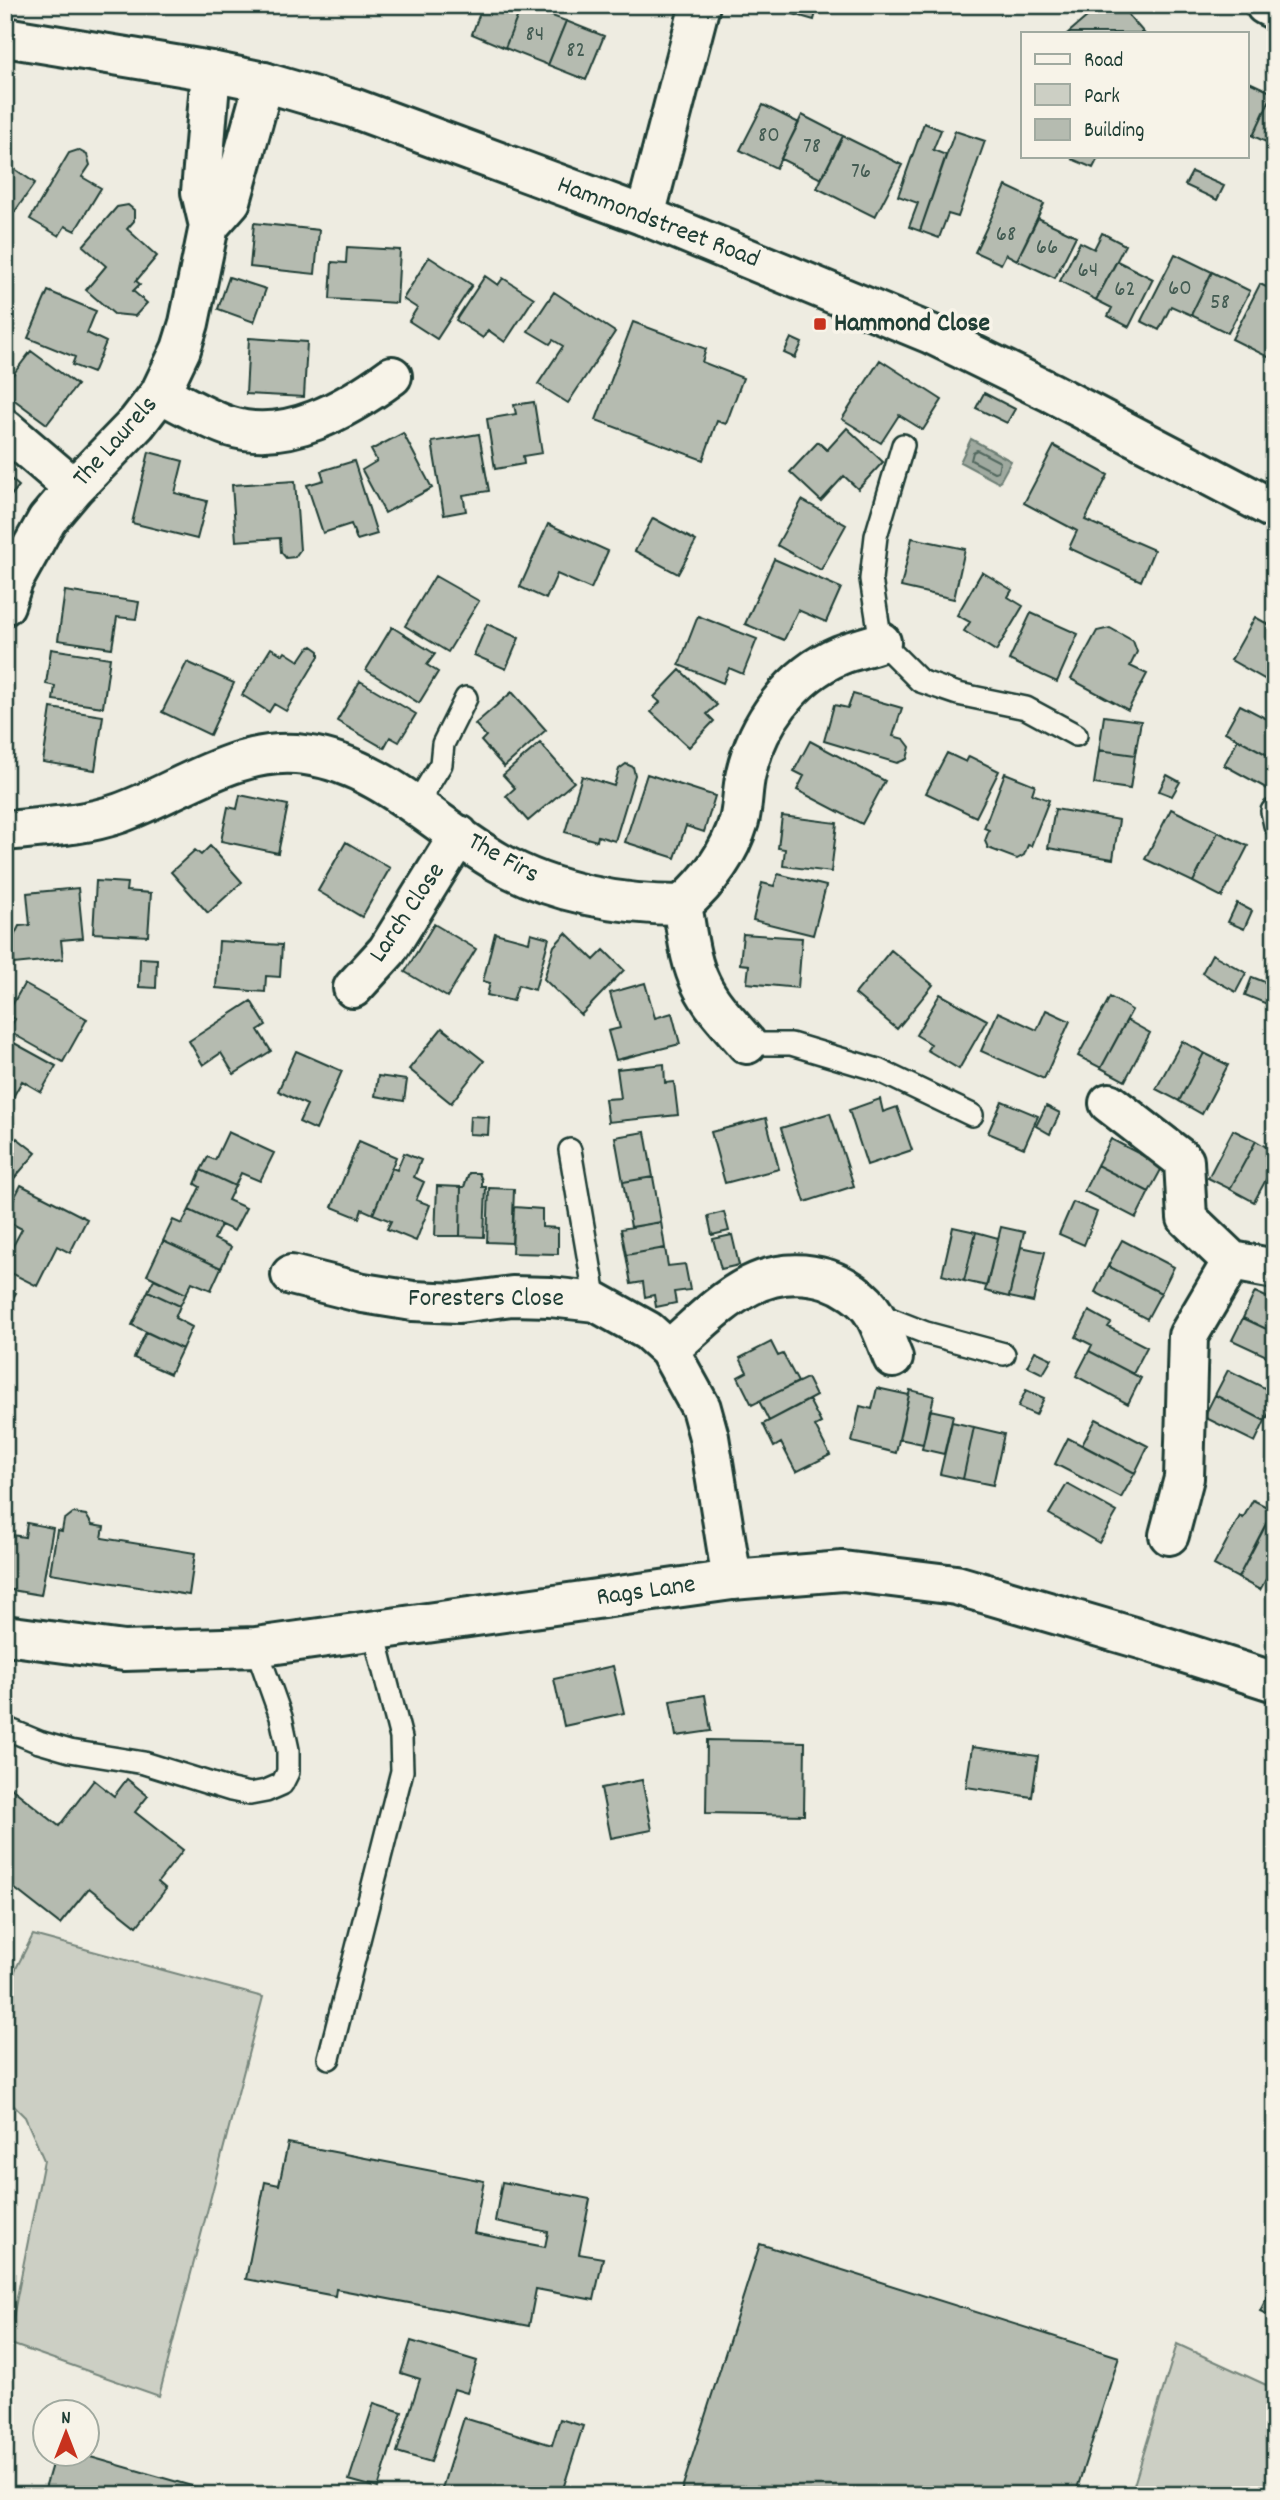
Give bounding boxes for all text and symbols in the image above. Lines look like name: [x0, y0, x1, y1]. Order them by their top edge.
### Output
house number: 84: [526, 19, 544, 52]
legend: [1021, 32, 1248, 158]
house number: 82: [566, 35, 586, 68]
text: Road: [1084, 47, 1123, 77]
text: Park: [1084, 83, 1120, 113]
text: Building: [1084, 117, 1144, 147]
house number: 80: [758, 120, 780, 153]
house number: 78: [803, 131, 821, 164]
house number: 76: [851, 156, 871, 189]
street label: Hammondstreet Road: [551, 167, 765, 279]
house number: 68: [996, 219, 1016, 252]
house number: 66: [1036, 232, 1058, 265]
house number: 64: [1078, 255, 1098, 288]
house number: 60: [1168, 273, 1192, 306]
house number: 62: [1114, 274, 1136, 307]
house number: 58: [1210, 287, 1230, 320]
place label: Hammond Close: [834, 306, 990, 343]
marker: Hammond Close: [812, 316, 828, 332]
street label: The Laurels: [65, 388, 167, 496]
street label: The Firs: [461, 824, 545, 894]
street label: Larch Close: [361, 855, 455, 971]
street label: Foresters Close: [408, 1281, 564, 1318]
street label: Rags Lane: [594, 1567, 698, 1617]
north arrow: [32, 2398, 102, 2468]
text: N: [61, 2406, 71, 2433]

